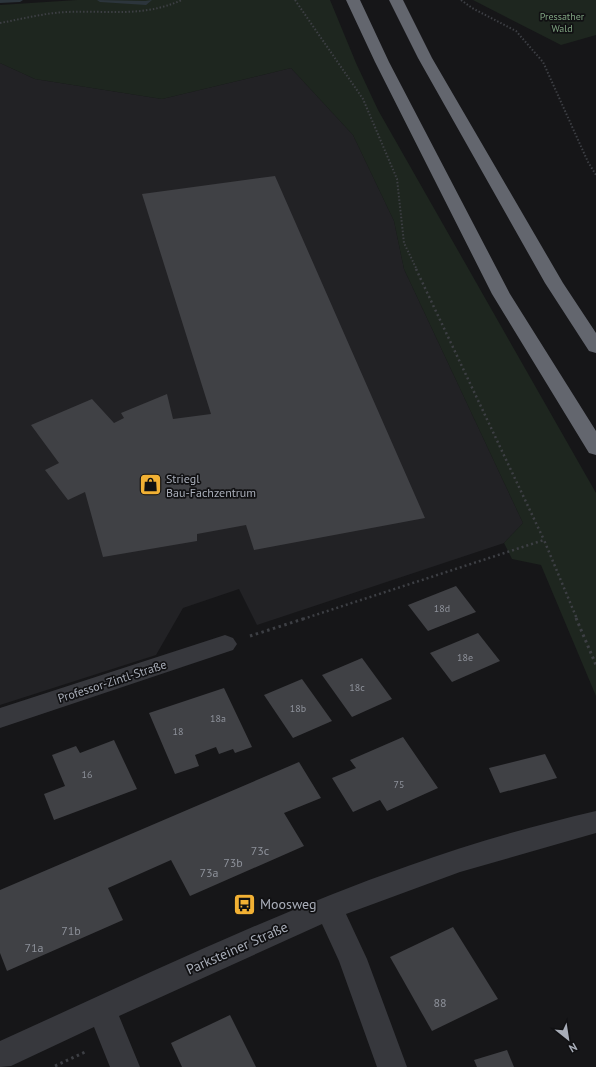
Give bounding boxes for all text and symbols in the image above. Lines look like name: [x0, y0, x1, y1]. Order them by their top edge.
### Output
park label: Pressather Wald: [540, 10, 585, 35]
place label: Striegl Bau-Fachzentrum: [166, 471, 256, 500]
shop icon: Striegl Bau-Fachzentrum: [138, 472, 164, 498]
house number: 18d: [434, 602, 450, 615]
house number: 18e: [457, 651, 473, 664]
street label: Professor-Zintl-Straße: [56, 656, 168, 706]
house number: 18c: [349, 681, 365, 694]
house number: 18b: [290, 702, 306, 715]
house number: 18a: [210, 712, 226, 725]
house number: 18: [173, 725, 183, 738]
house number: 16: [82, 768, 92, 781]
house number: 75: [394, 778, 404, 791]
house number: 73c: [251, 843, 270, 858]
house number: 73b: [223, 855, 243, 870]
house number: 73a: [199, 865, 219, 880]
bus stop icon: Moosweg: [232, 891, 258, 917]
place label: Moosweg: [260, 895, 317, 913]
street label: Parksteiner Straße: [183, 917, 291, 979]
house number: 71b: [61, 923, 81, 938]
house number: 71a: [24, 940, 44, 955]
house number: 88: [433, 995, 447, 1010]
north arrow: [548, 1019, 588, 1059]
text: N: [566, 1040, 580, 1056]

